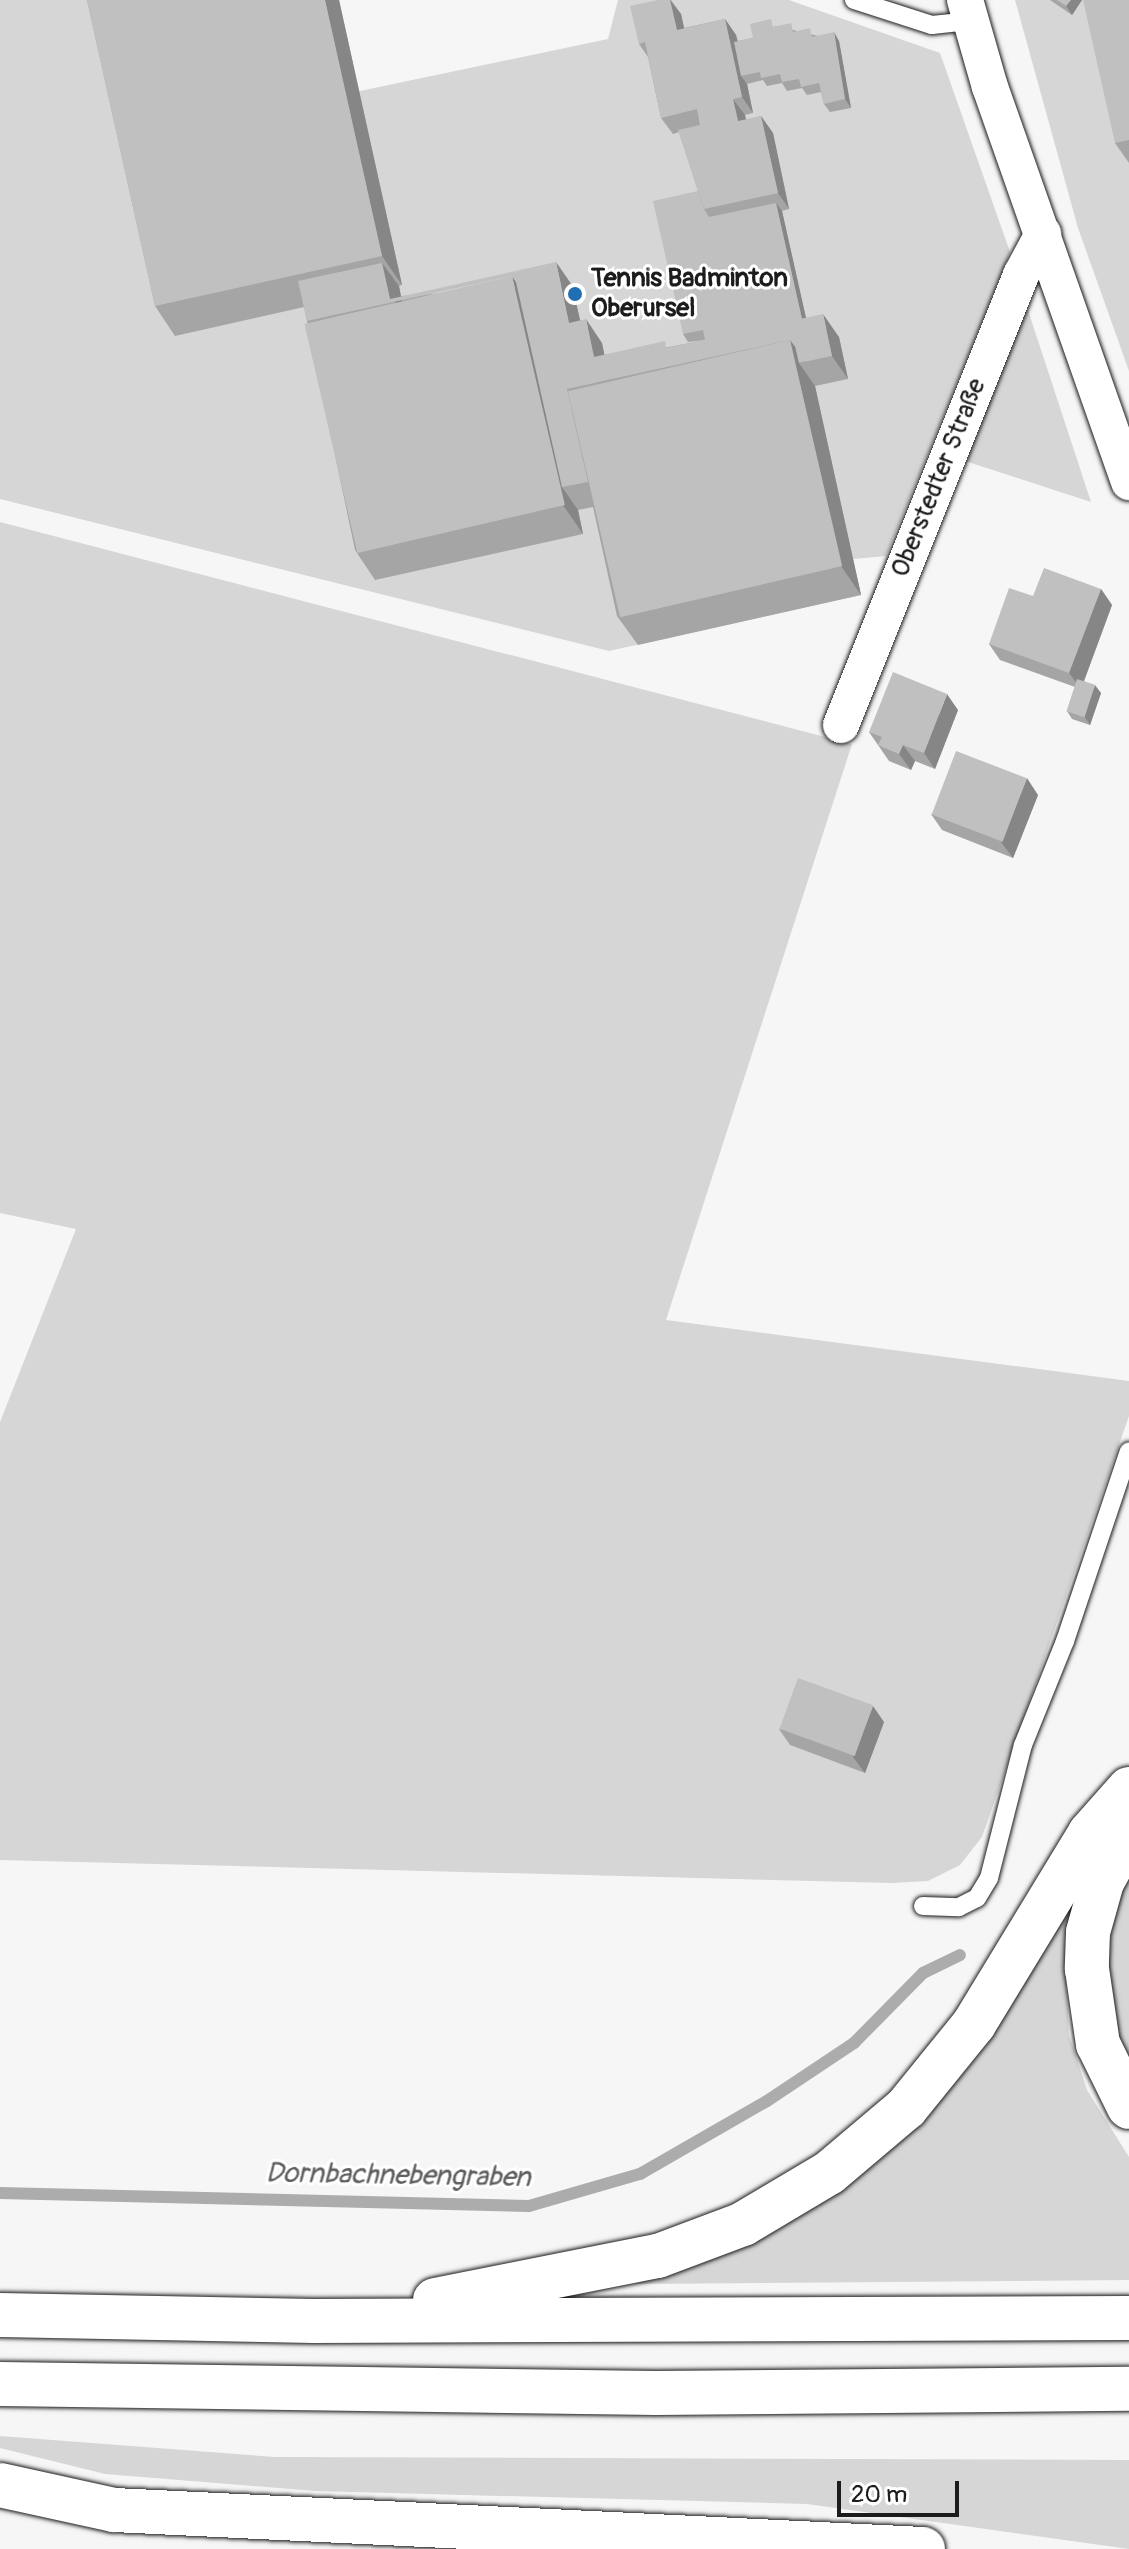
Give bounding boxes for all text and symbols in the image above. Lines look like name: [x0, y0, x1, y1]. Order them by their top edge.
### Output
place label: Tennis Badminton Oberursel: [591, 263, 788, 324]
marker: Tennis Badminton Oberursel: [566, 285, 584, 303]
street label: Oberstedter Straße: [885, 374, 993, 582]
water label: Dornbachnebengraben: [265, 2157, 531, 2195]
scale bar: [841, 2465, 963, 2515]
text: 20 m: [851, 2480, 907, 2509]

